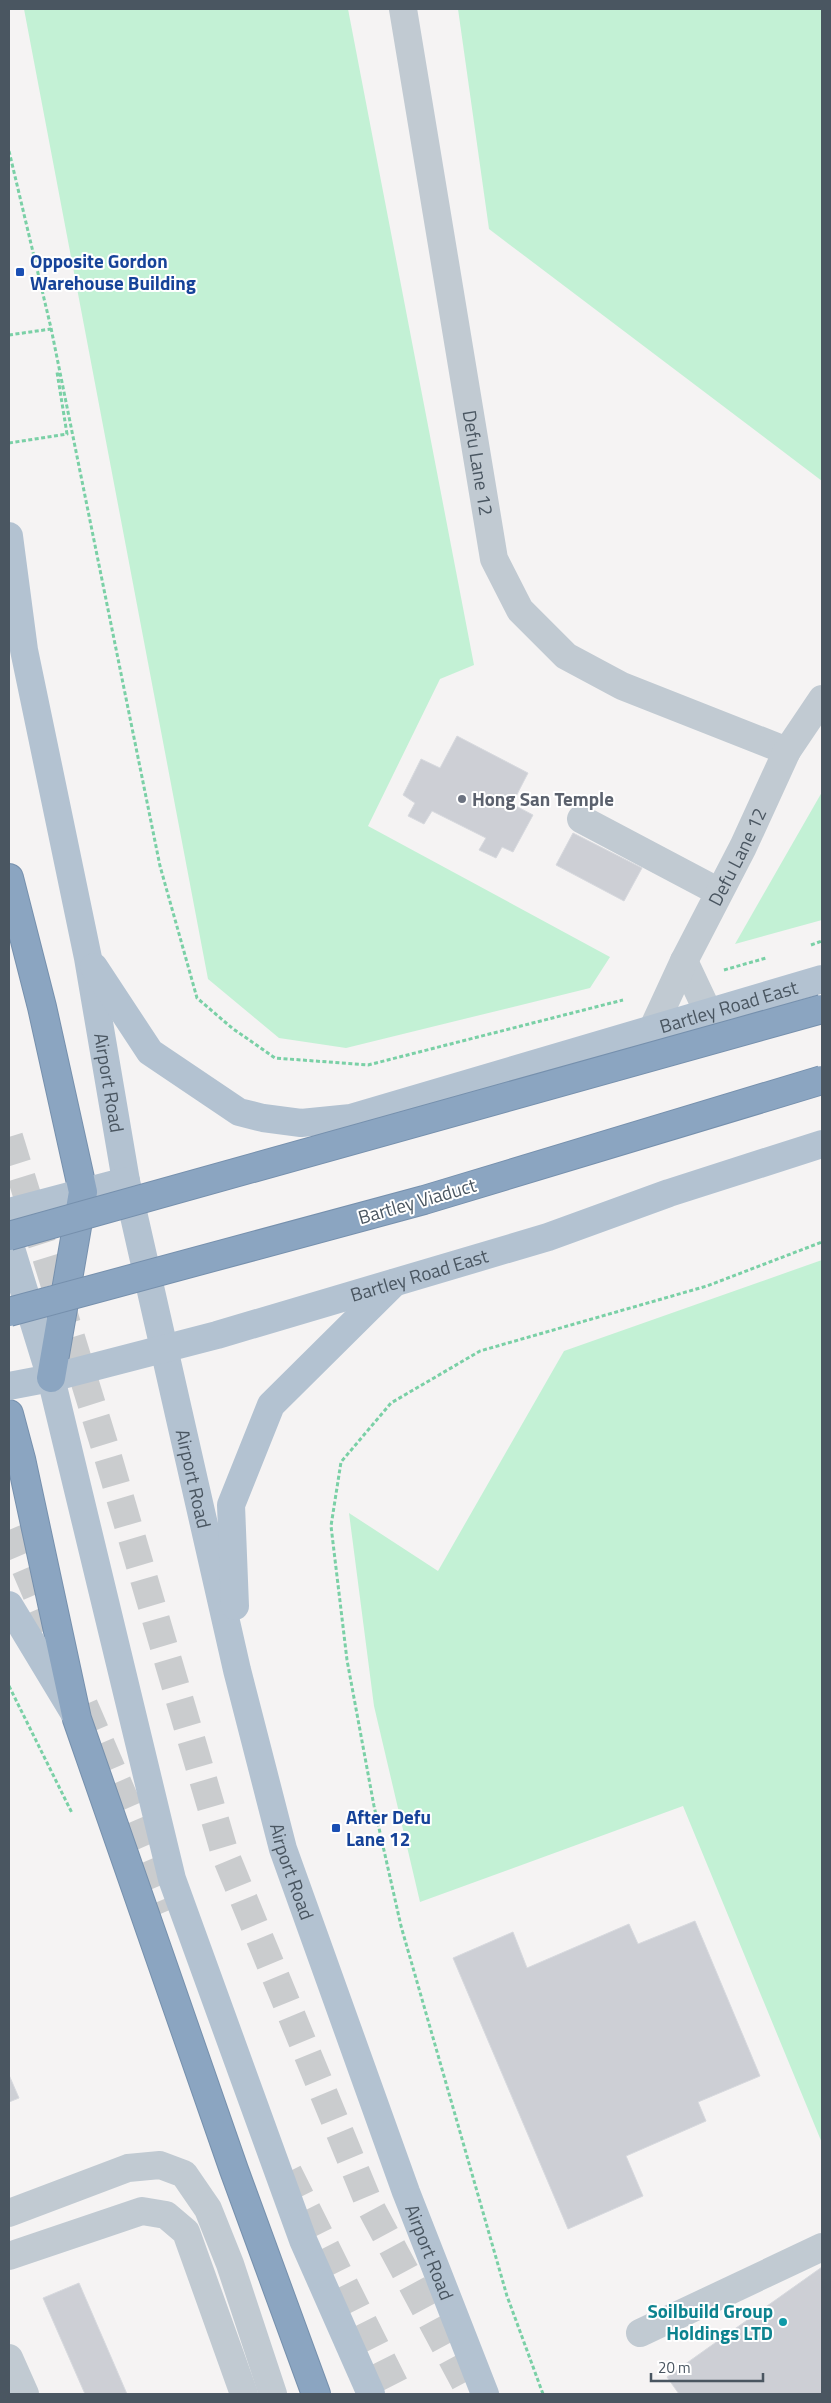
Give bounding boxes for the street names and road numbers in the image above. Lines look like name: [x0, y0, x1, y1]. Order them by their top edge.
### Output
street label: Defu Lane 12: [456, 408, 502, 518]
street label: Defu Lane 12: [700, 803, 773, 911]
street label: Bartley Road East: [656, 972, 801, 1040]
street label: Airport Road: [87, 1030, 132, 1135]
street label: Bartley Viaduct: [354, 1170, 480, 1231]
street label: Bartley Road East: [346, 1240, 492, 1309]
street label: Airport Road: [169, 1426, 219, 1531]
street label: Airport Road: [263, 1820, 322, 1924]
street label: Airport Road: [398, 2200, 462, 2304]

